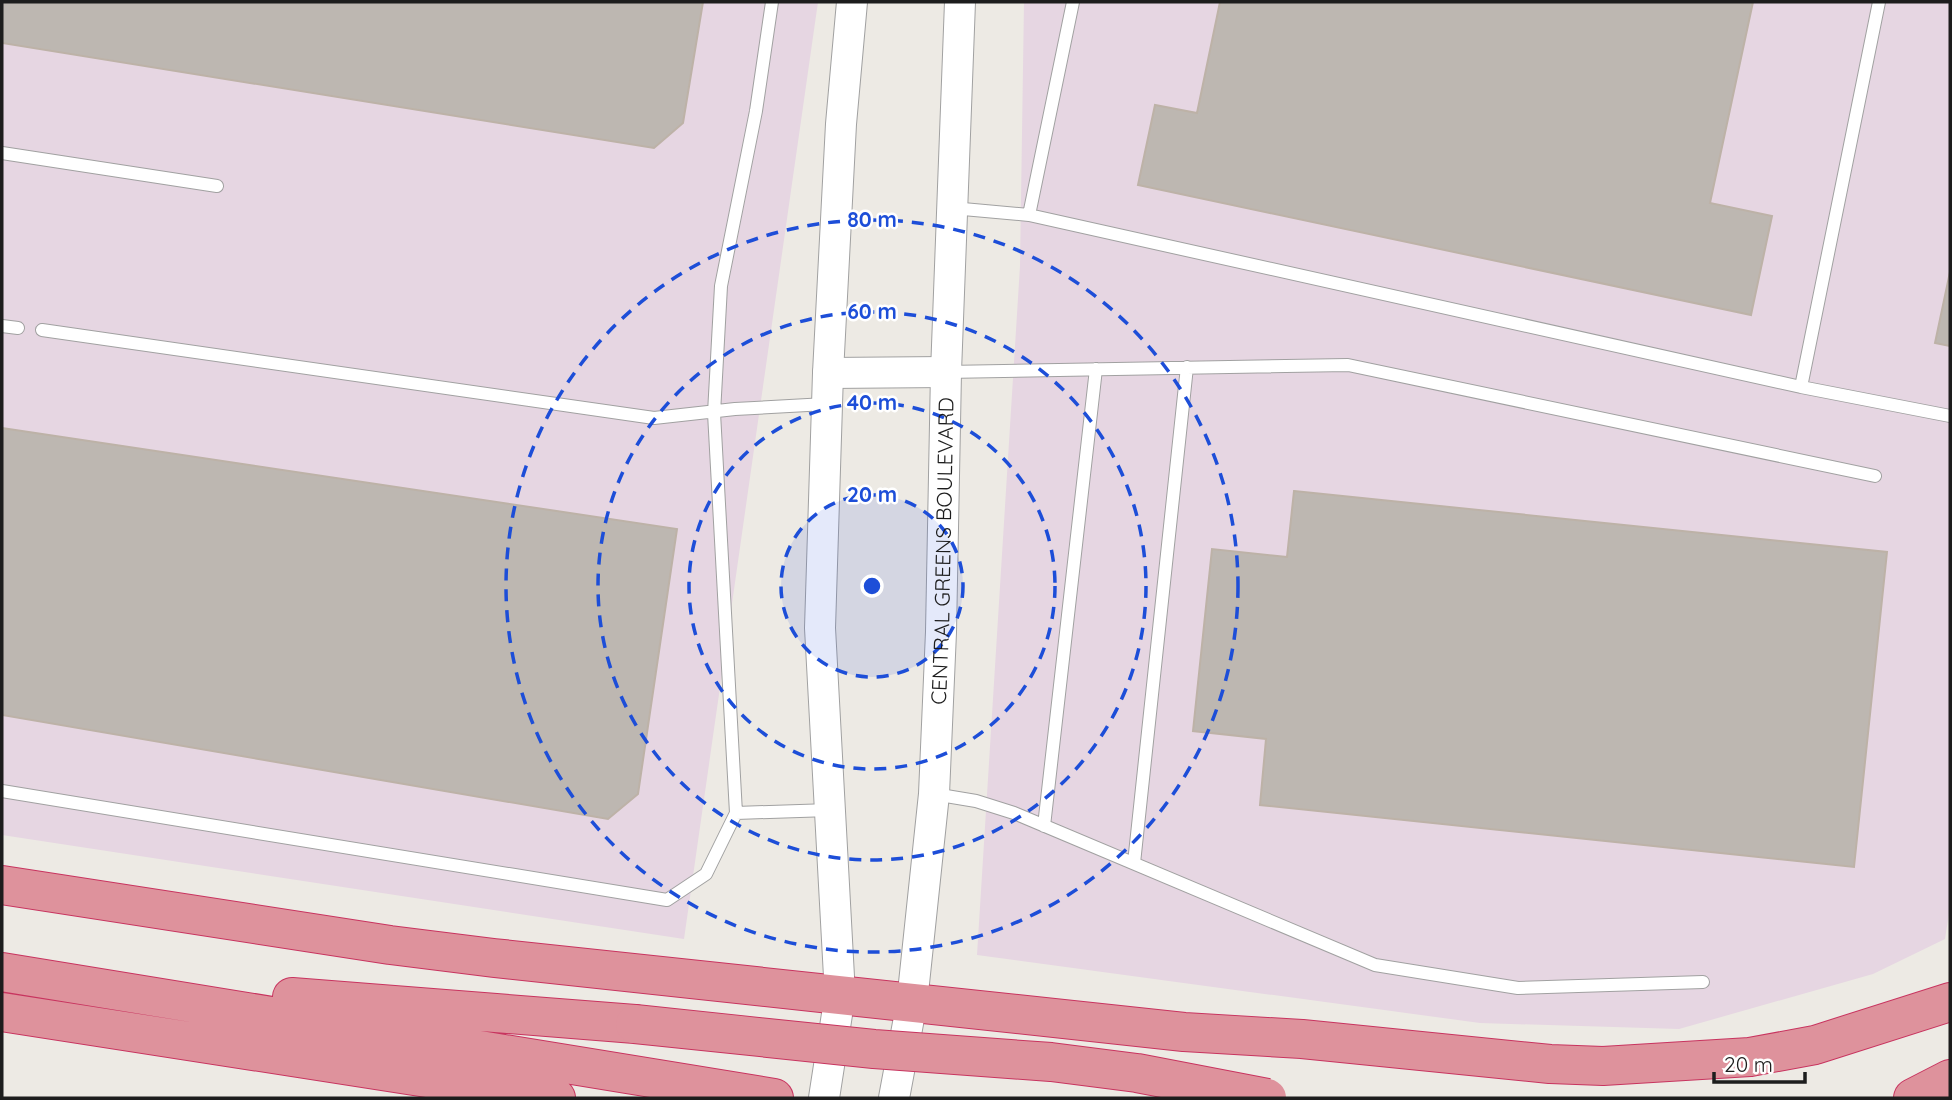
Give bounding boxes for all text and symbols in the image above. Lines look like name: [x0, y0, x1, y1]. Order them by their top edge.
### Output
text: 80 m: [847, 206, 897, 232]
text: 60 m: [847, 298, 897, 324]
text: 40 m: [847, 389, 897, 415]
street label: CENTRAL GREENS BOULEVARD: [925, 397, 959, 705]
text: 20 m: [847, 481, 897, 507]
centre of rings: [860, 574, 884, 598]
scale bar: [1714, 1040, 1805, 1084]
text: 20 m: [1724, 1051, 1773, 1077]

